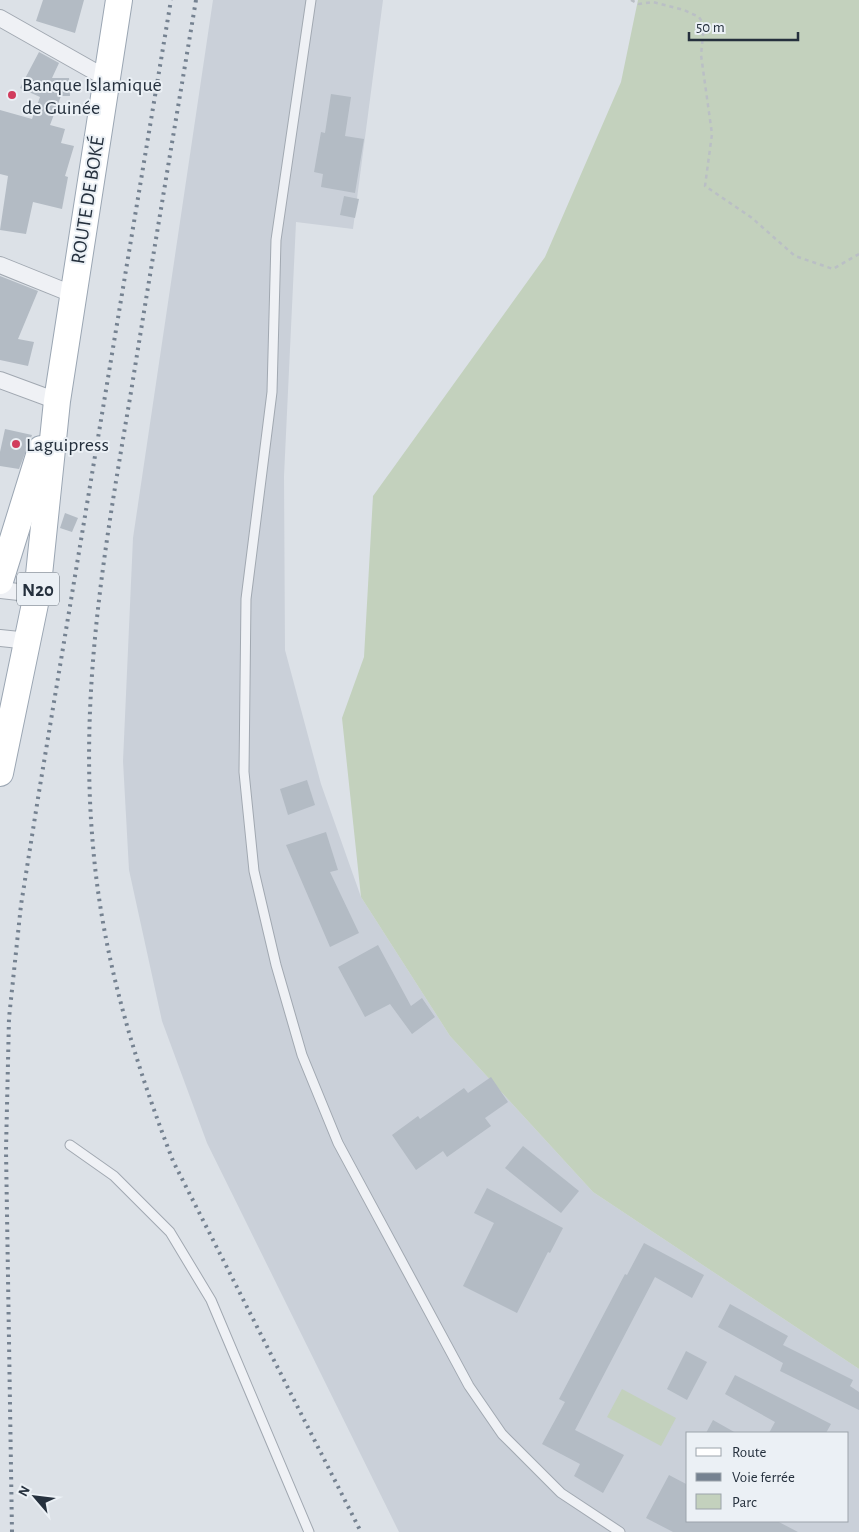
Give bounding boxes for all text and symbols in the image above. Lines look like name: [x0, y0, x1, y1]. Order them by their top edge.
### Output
scale bar: [689, 10, 798, 42]
text: 50 m: [696, 20, 725, 35]
place label: Banque Islamique de Guinée: [22, 75, 162, 118]
marker: Banque Islamique de Guinée: [6, 89, 18, 101]
street label: ROUTE DE BOKÉ: [67, 135, 108, 265]
place label: Laguipress: [26, 435, 109, 455]
marker: Laguipress: [10, 438, 22, 450]
road number: N20: [17, 572, 59, 606]
legend: [686, 1432, 849, 1522]
text: Route: [732, 1445, 766, 1460]
text: Voie ferrée: [732, 1470, 795, 1485]
north arrow: [10, 1472, 60, 1522]
text: N: [16, 1484, 33, 1499]
text: Parc: [732, 1495, 757, 1510]

